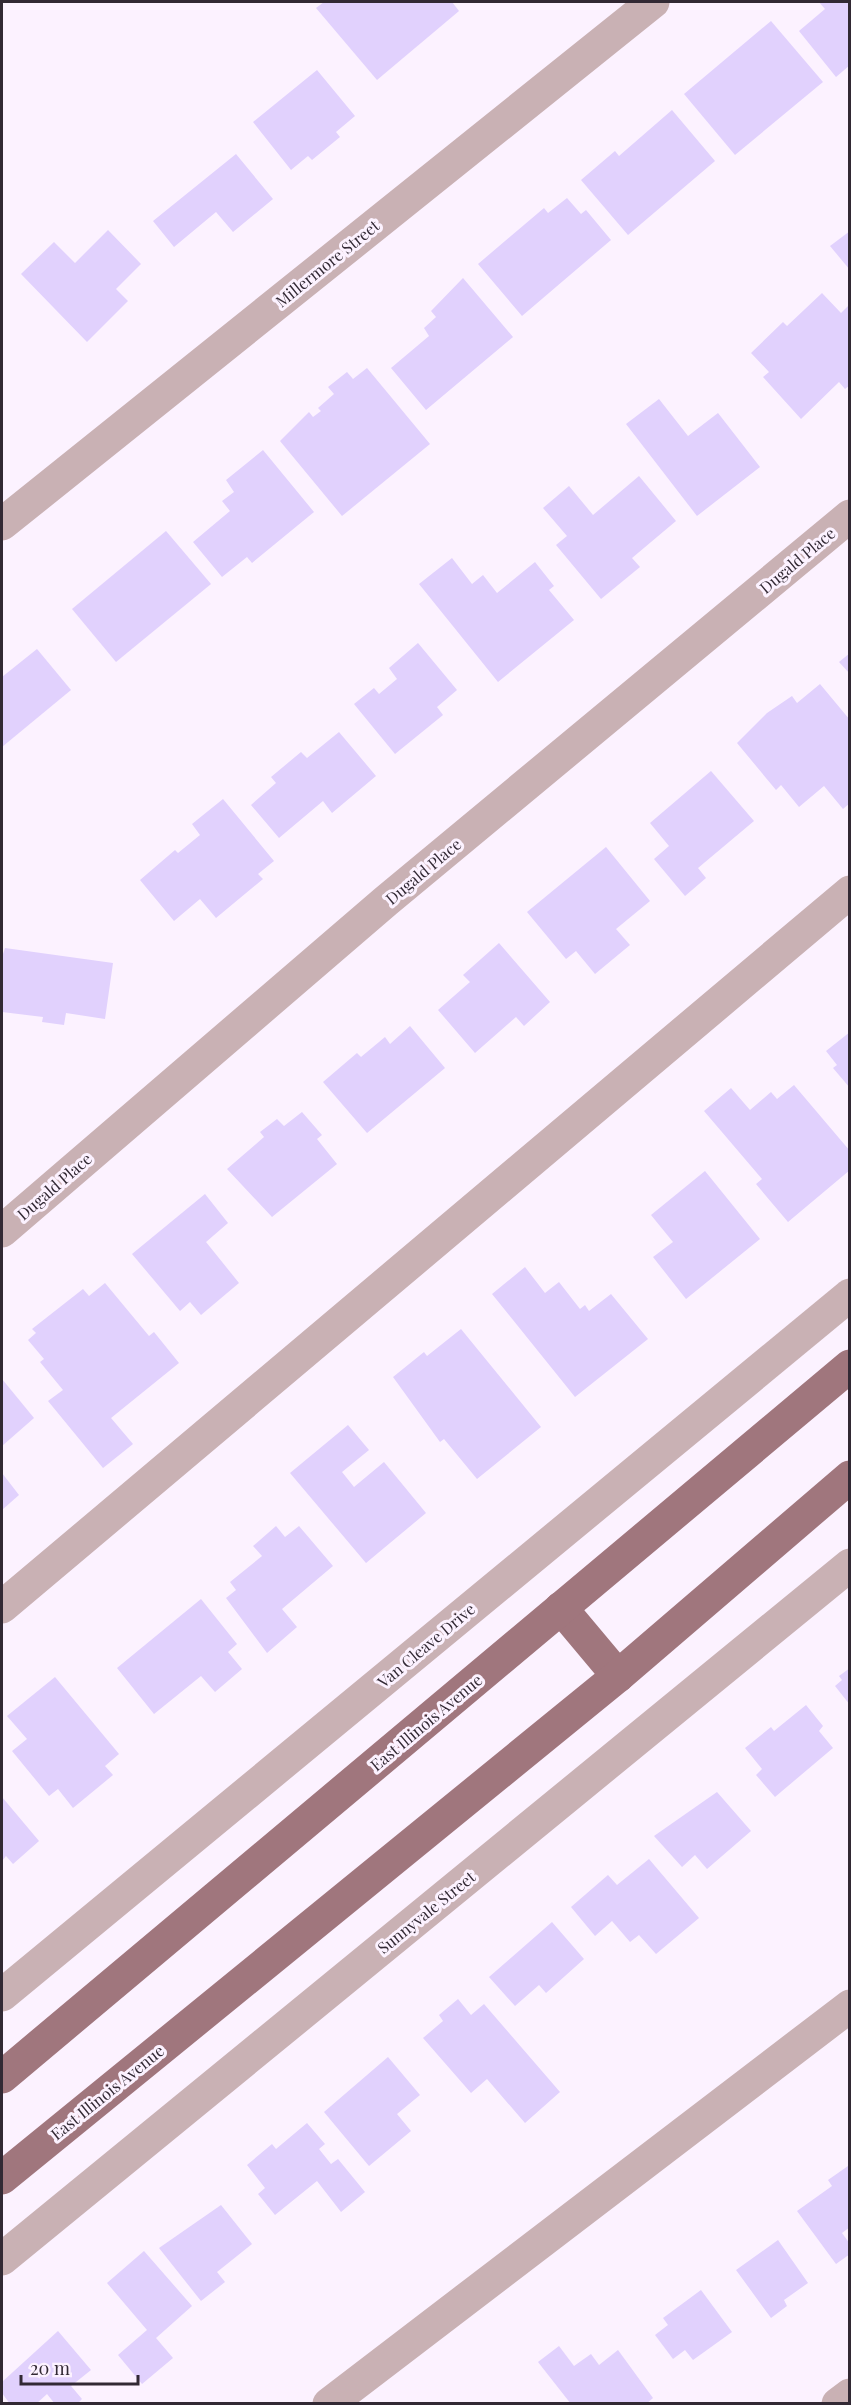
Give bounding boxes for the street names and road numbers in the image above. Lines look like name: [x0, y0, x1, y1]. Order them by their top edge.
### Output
street label: Millermore Street: [271, 214, 383, 311]
street label: Dugald Place: [755, 522, 839, 598]
street label: Dugald Place: [381, 833, 465, 909]
street label: Dugald Place: [12, 1148, 96, 1224]
street label: Van Cleave Drive: [372, 1598, 479, 1693]
street label: East Illinois Avenue: [366, 1669, 486, 1775]
street label: Sunnyvale Street: [373, 1866, 480, 1958]
street label: East Illinois Avenue: [46, 2040, 168, 2144]

